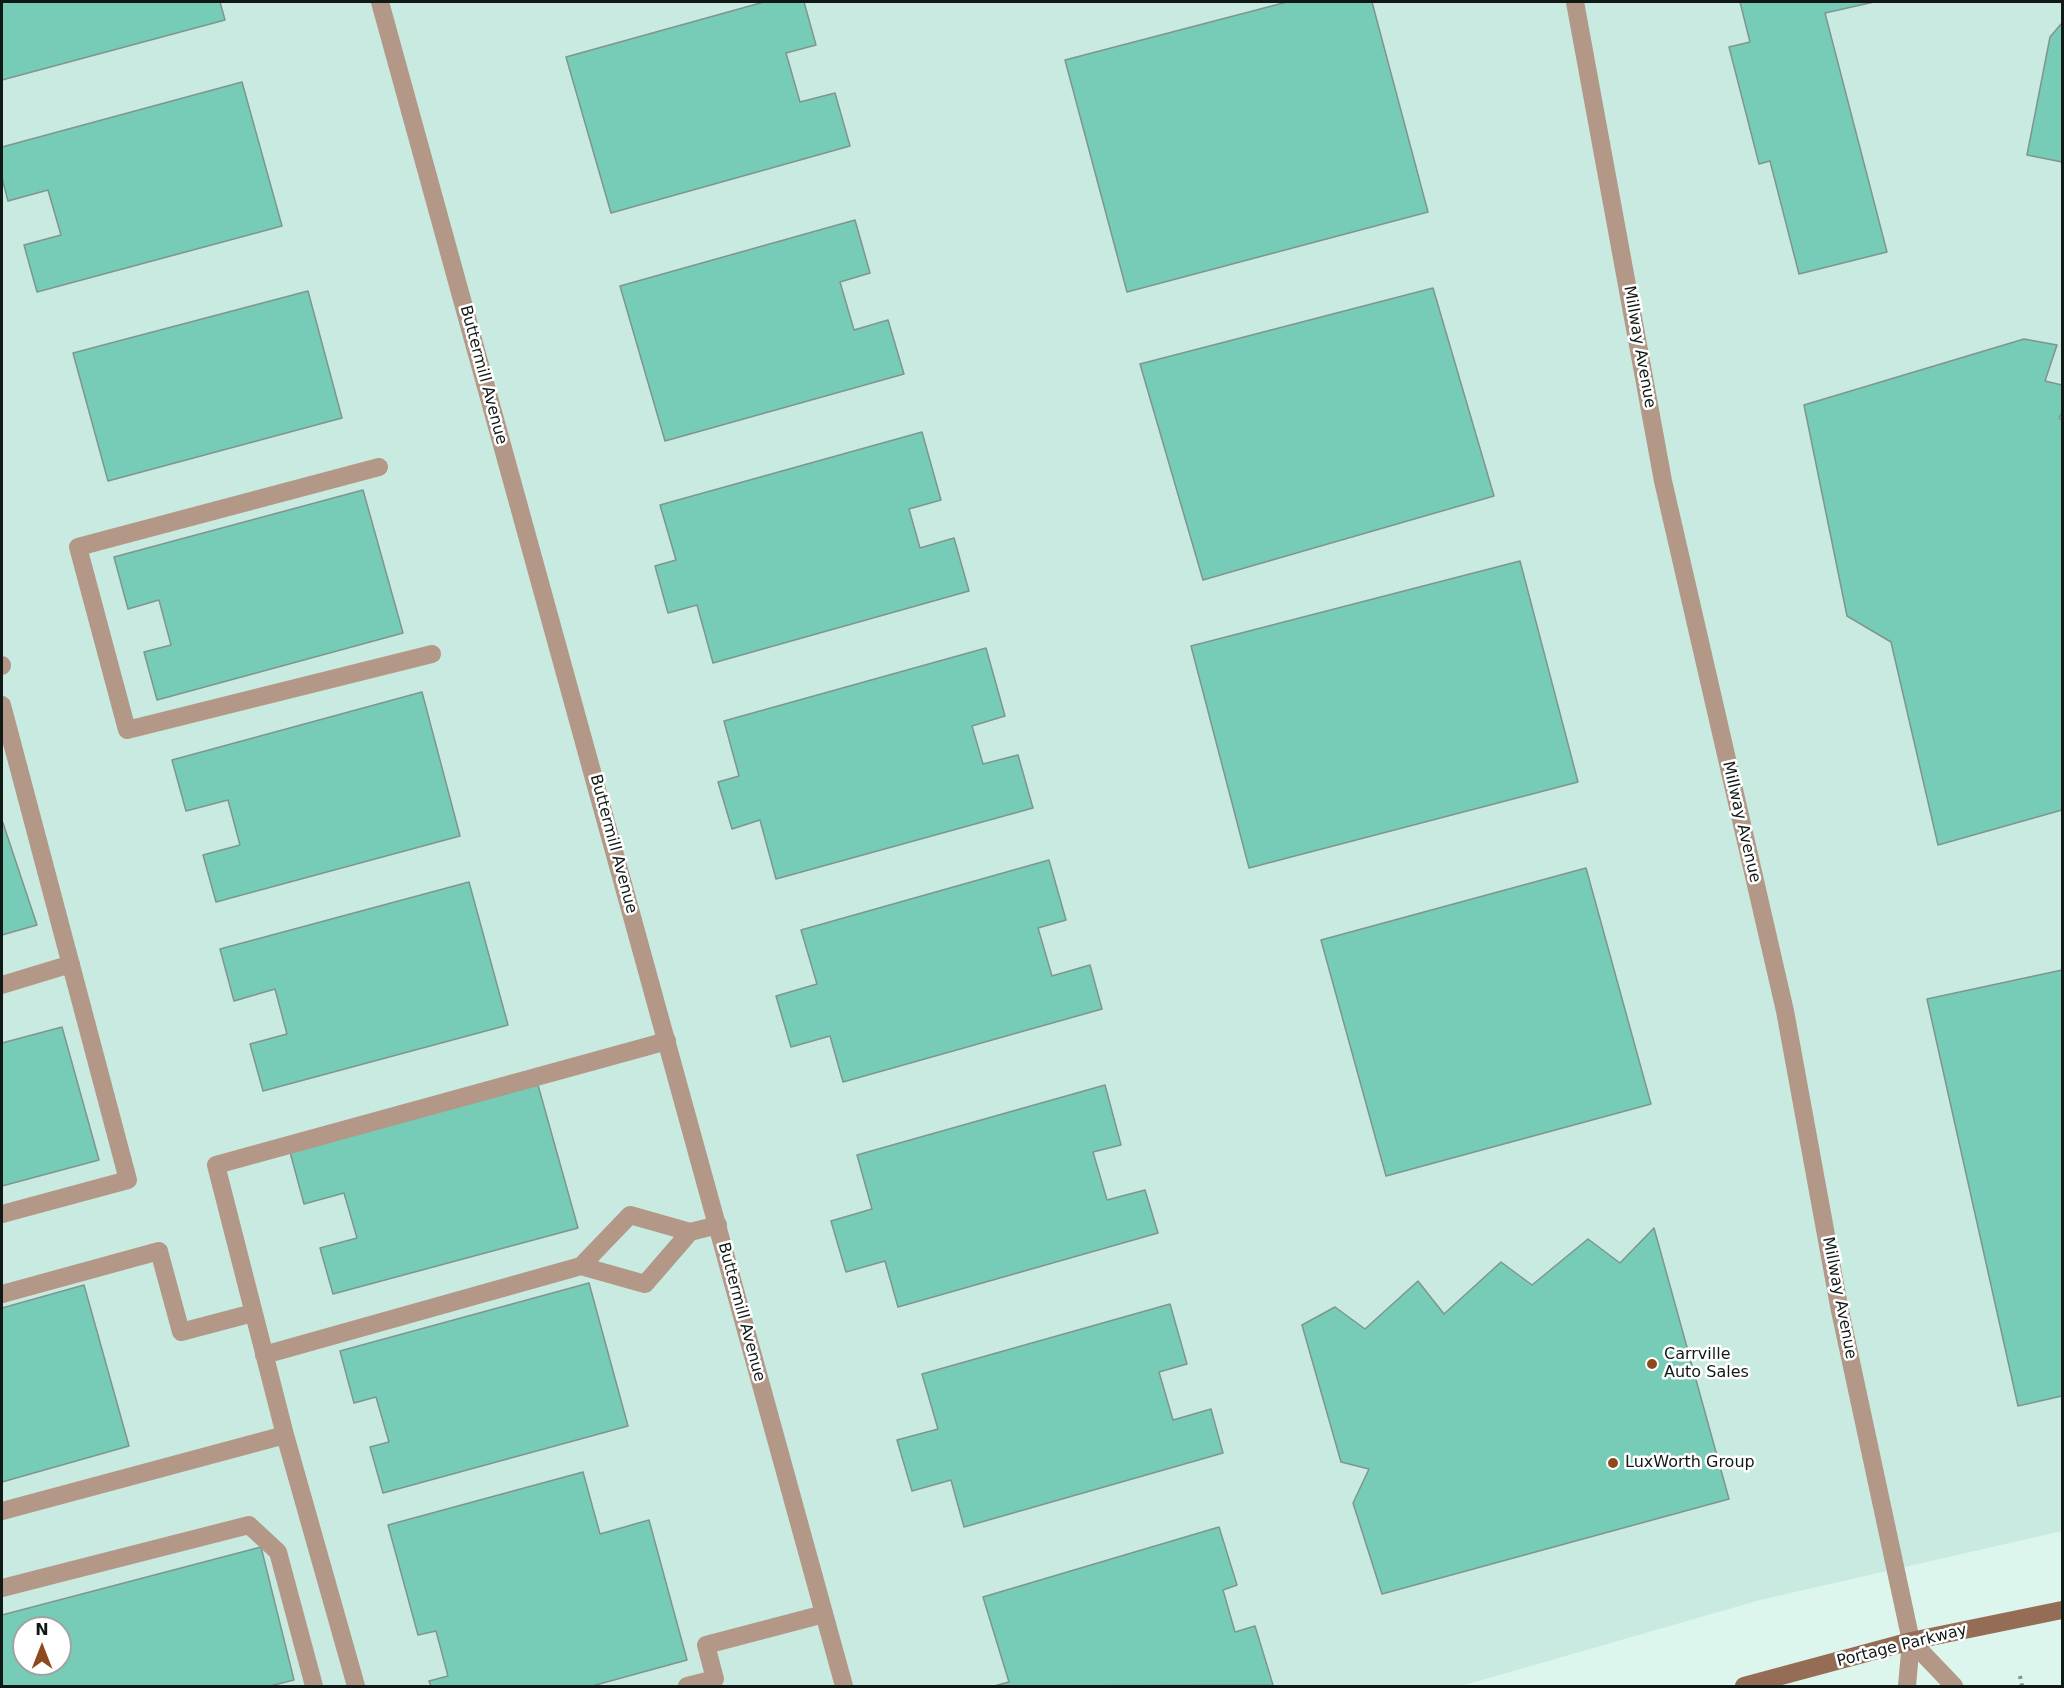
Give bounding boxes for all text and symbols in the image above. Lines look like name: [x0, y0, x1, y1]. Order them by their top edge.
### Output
street label: Millway Avenue: [1619, 284, 1659, 410]
street label: Buttermill Avenue: [455, 303, 511, 447]
street label: Millway Avenue: [1718, 759, 1764, 885]
street label: Buttermill Avenue: [585, 772, 641, 916]
street label: Millway Avenue: [1818, 1235, 1860, 1361]
street label: Buttermill Avenue: [713, 1240, 769, 1384]
place label: Carrville Auto Sales: [1664, 1345, 1749, 1383]
marker: Carrville Auto Sales: [1645, 1357, 1659, 1371]
place label: LuxWorth Group: [1625, 1453, 1755, 1473]
marker: LuxWorth Group: [1606, 1456, 1620, 1470]
north arrow: [12, 1616, 72, 1676]
text: N: [35, 1620, 49, 1639]
street label: Portage Parkway: [1835, 1621, 1969, 1671]

